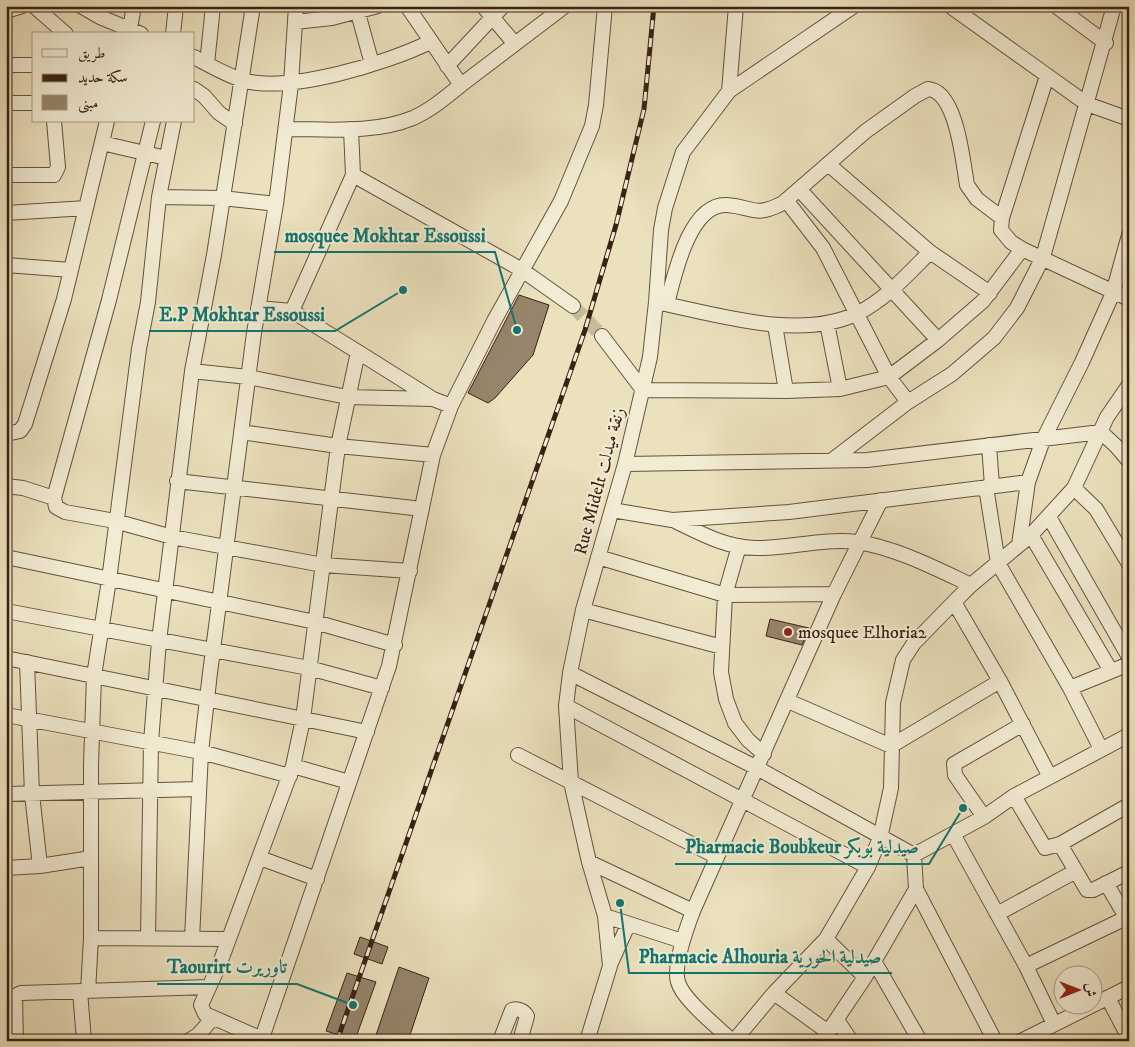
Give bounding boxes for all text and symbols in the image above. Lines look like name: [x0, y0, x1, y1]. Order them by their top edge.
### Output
legend: [32, 32, 195, 122]
text: طريق: [78, 44, 105, 63]
text: سكة حديد: [78, 68, 128, 87]
text: مبنى: [78, 94, 98, 114]
callout: mosquee Mokhtar Essoussi: [274, 218, 495, 252]
text: mosquee Mokhtar Essoussi: [284, 225, 486, 249]
callout: E.P Mokhtar Essoussi: [149, 297, 335, 331]
text: E.P Mokhtar Essoussi: [159, 304, 325, 327]
street label: Rue Midelt زنقة ميدلت: [570, 405, 630, 557]
place label: mosquee Elhoria2: [798, 622, 927, 644]
marker: mosquee Elhoria2: [782, 626, 794, 638]
callout: Pharmacie Boubkeur صيدلية بوبكر: [675, 830, 929, 864]
text: Pharmacie Boubkeur صيدلية بوبكر: [685, 836, 919, 859]
callout: Pharmacie Alhouria صيدلية الحورية: [629, 939, 892, 973]
text: Pharmacie Alhouria صيدلية الحورية: [638, 946, 882, 969]
callout: Taourirt تاوريرت: [157, 950, 297, 984]
text: Taourirt تاوريرت: [166, 956, 287, 979]
north arrow: [1052, 964, 1102, 1014]
text: ش: [1081, 983, 1099, 997]

